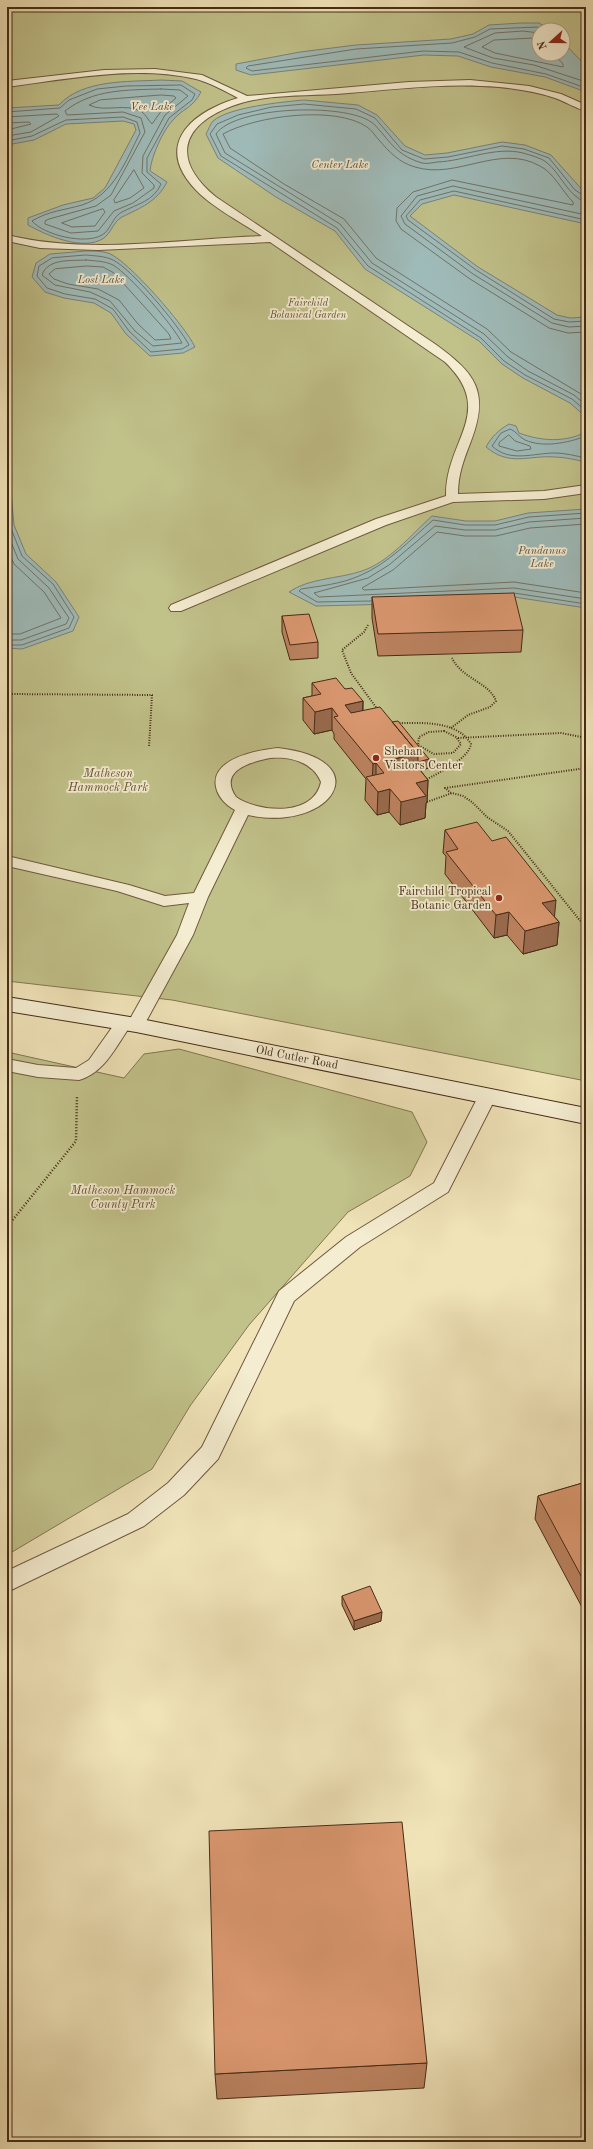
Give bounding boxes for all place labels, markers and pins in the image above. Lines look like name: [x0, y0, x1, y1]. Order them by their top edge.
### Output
place label: Shehan Visitors Center: [384, 746, 463, 772]
marker: Shehan Visitors Center: [371, 753, 381, 763]
place label: Fairchild Tropical Botanic Garden: [398, 886, 492, 912]
marker: Fairchild Tropical Botanic Garden: [494, 893, 504, 903]

